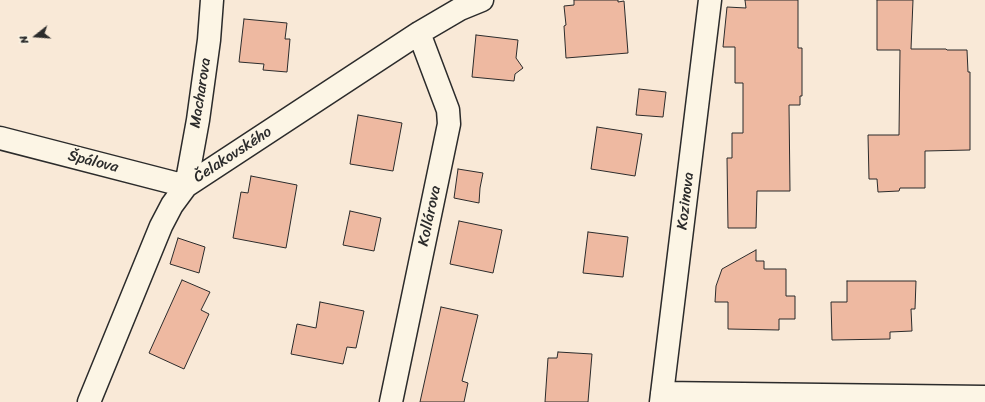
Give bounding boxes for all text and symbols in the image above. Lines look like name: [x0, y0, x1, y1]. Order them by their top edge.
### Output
north arrow: [16, 16, 56, 56]
text: N: [14, 33, 34, 46]
street label: Macharova: [187, 57, 215, 129]
street label: Čelakovského: [191, 123, 275, 187]
street label: Špálova: [66, 147, 120, 177]
street label: Kozinova: [674, 171, 698, 231]
street label: Kollárova: [415, 184, 445, 248]

